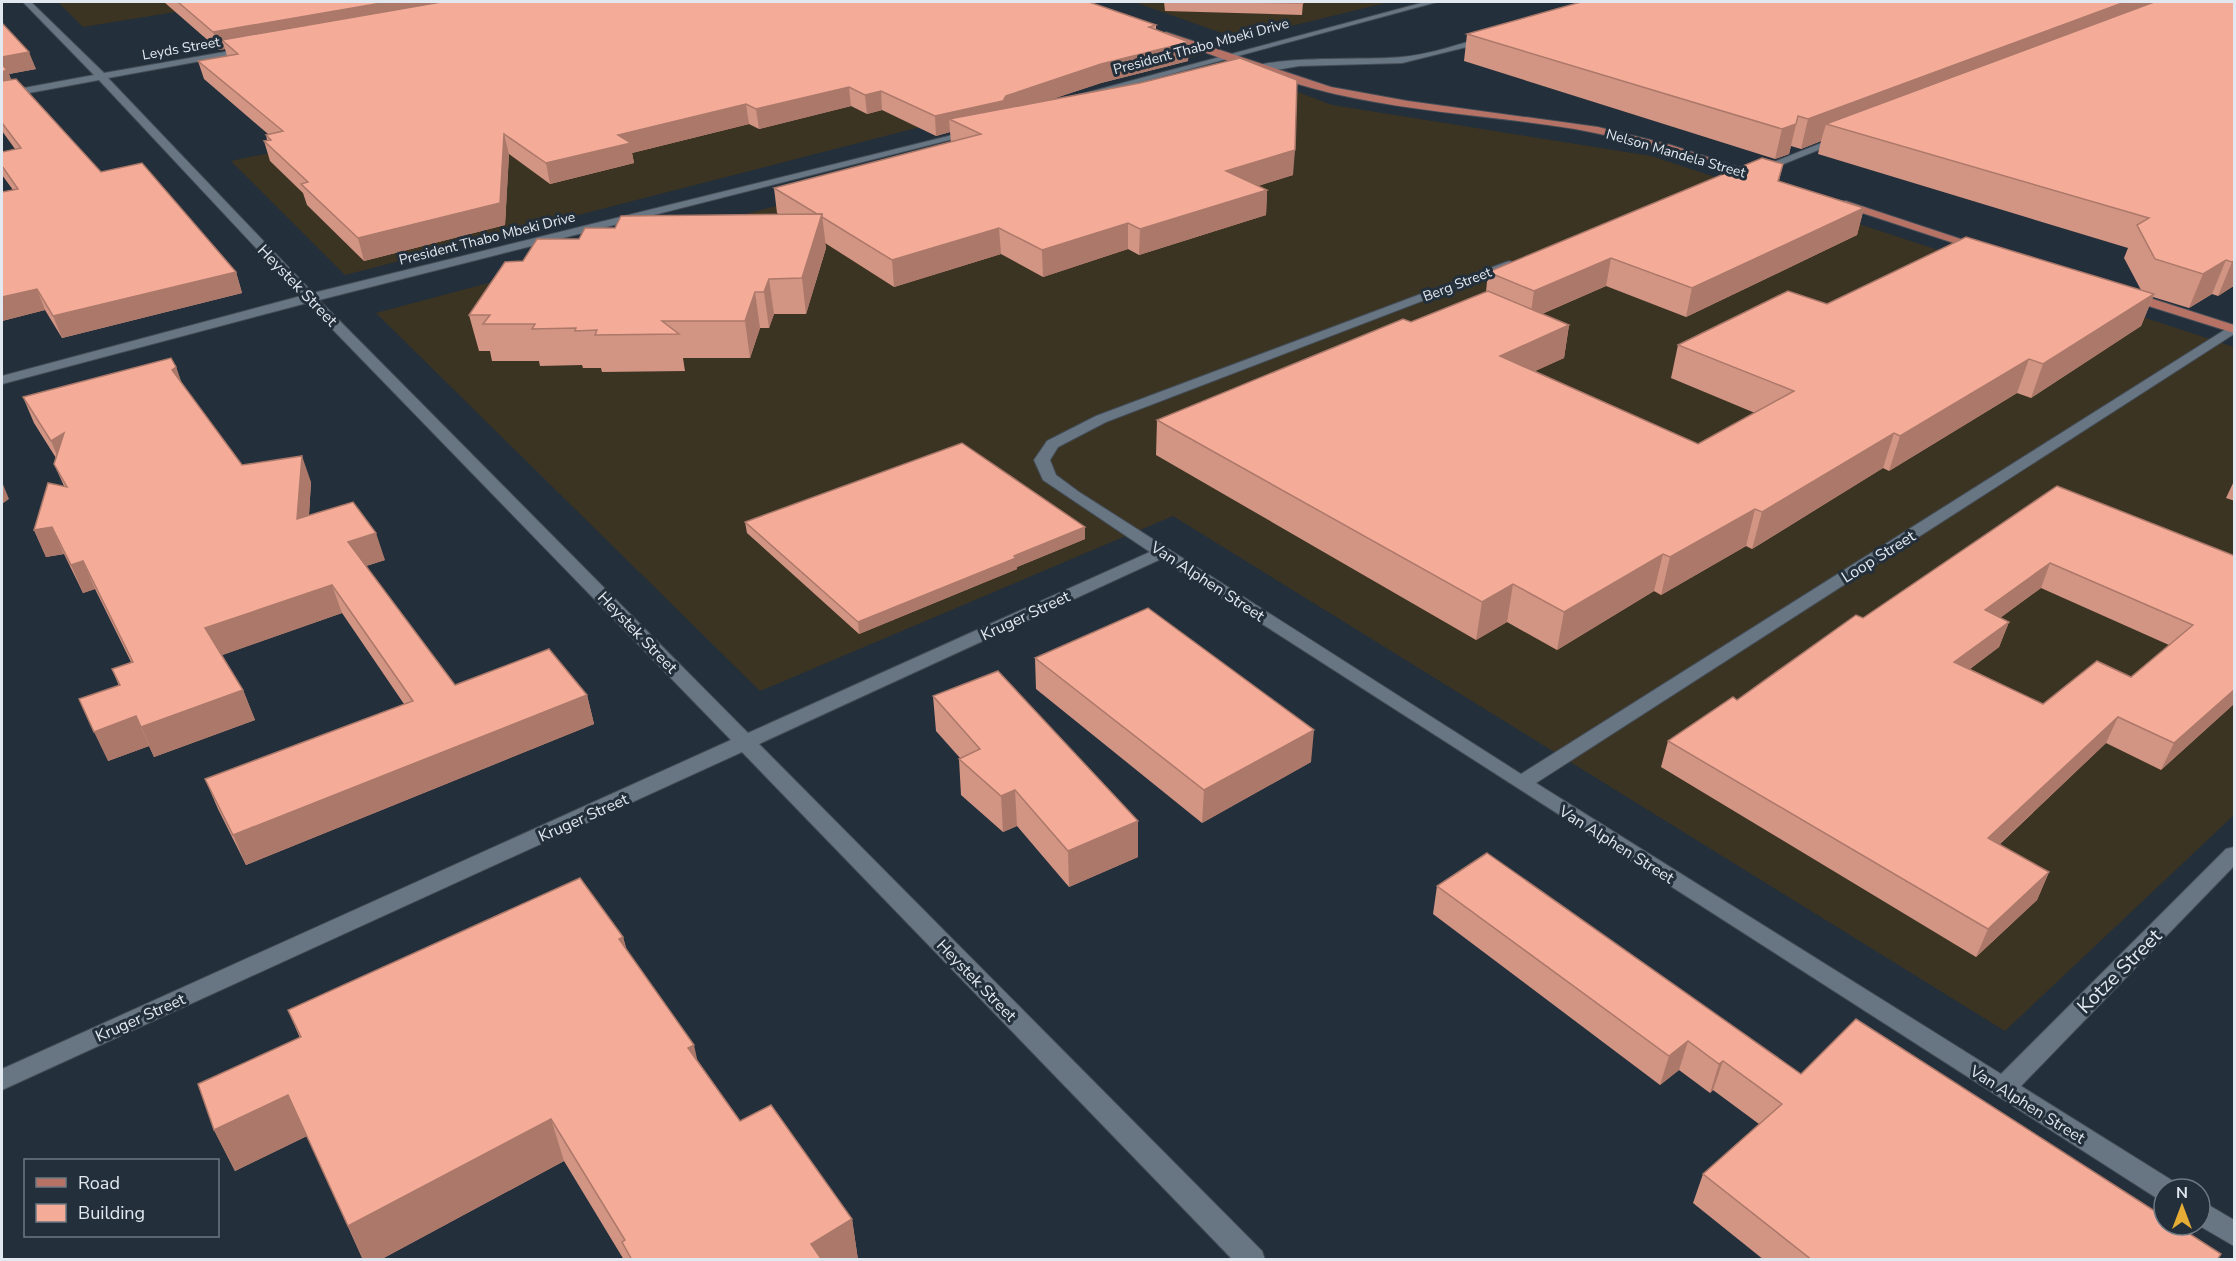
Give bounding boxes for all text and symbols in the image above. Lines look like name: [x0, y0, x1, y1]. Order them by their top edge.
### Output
street label: President Thabo Mbeki Drive: [1111, 14, 1291, 79]
street label: Leyds Street: [141, 32, 222, 65]
street label: Nelson Mandela Street: [1604, 124, 1748, 183]
street label: President Thabo Mbeki Drive: [397, 207, 577, 270]
street label: Heystek Street: [253, 240, 342, 332]
street label: Berg Street: [1420, 263, 1494, 306]
street label: Loop Street: [1837, 525, 1920, 588]
street label: Van Alphen Street: [1145, 536, 1269, 627]
street label: Kruger Street: [977, 585, 1074, 646]
street label: Heystek Street: [593, 587, 682, 679]
street label: Kruger Street: [535, 788, 632, 848]
street label: Van Alphen Street: [1554, 800, 1679, 889]
street label: Kotze Street: [2071, 922, 2168, 1020]
street label: Heystek Street: [932, 935, 1021, 1027]
street label: Kruger Street: [92, 988, 189, 1048]
street label: Van Alphen Street: [1965, 1060, 2090, 1149]
legend: [24, 1159, 219, 1237]
text: Road: [78, 1171, 120, 1195]
north arrow: [2152, 1177, 2212, 1237]
text: N: [2176, 1182, 2188, 1204]
text: Building: [78, 1201, 145, 1225]

